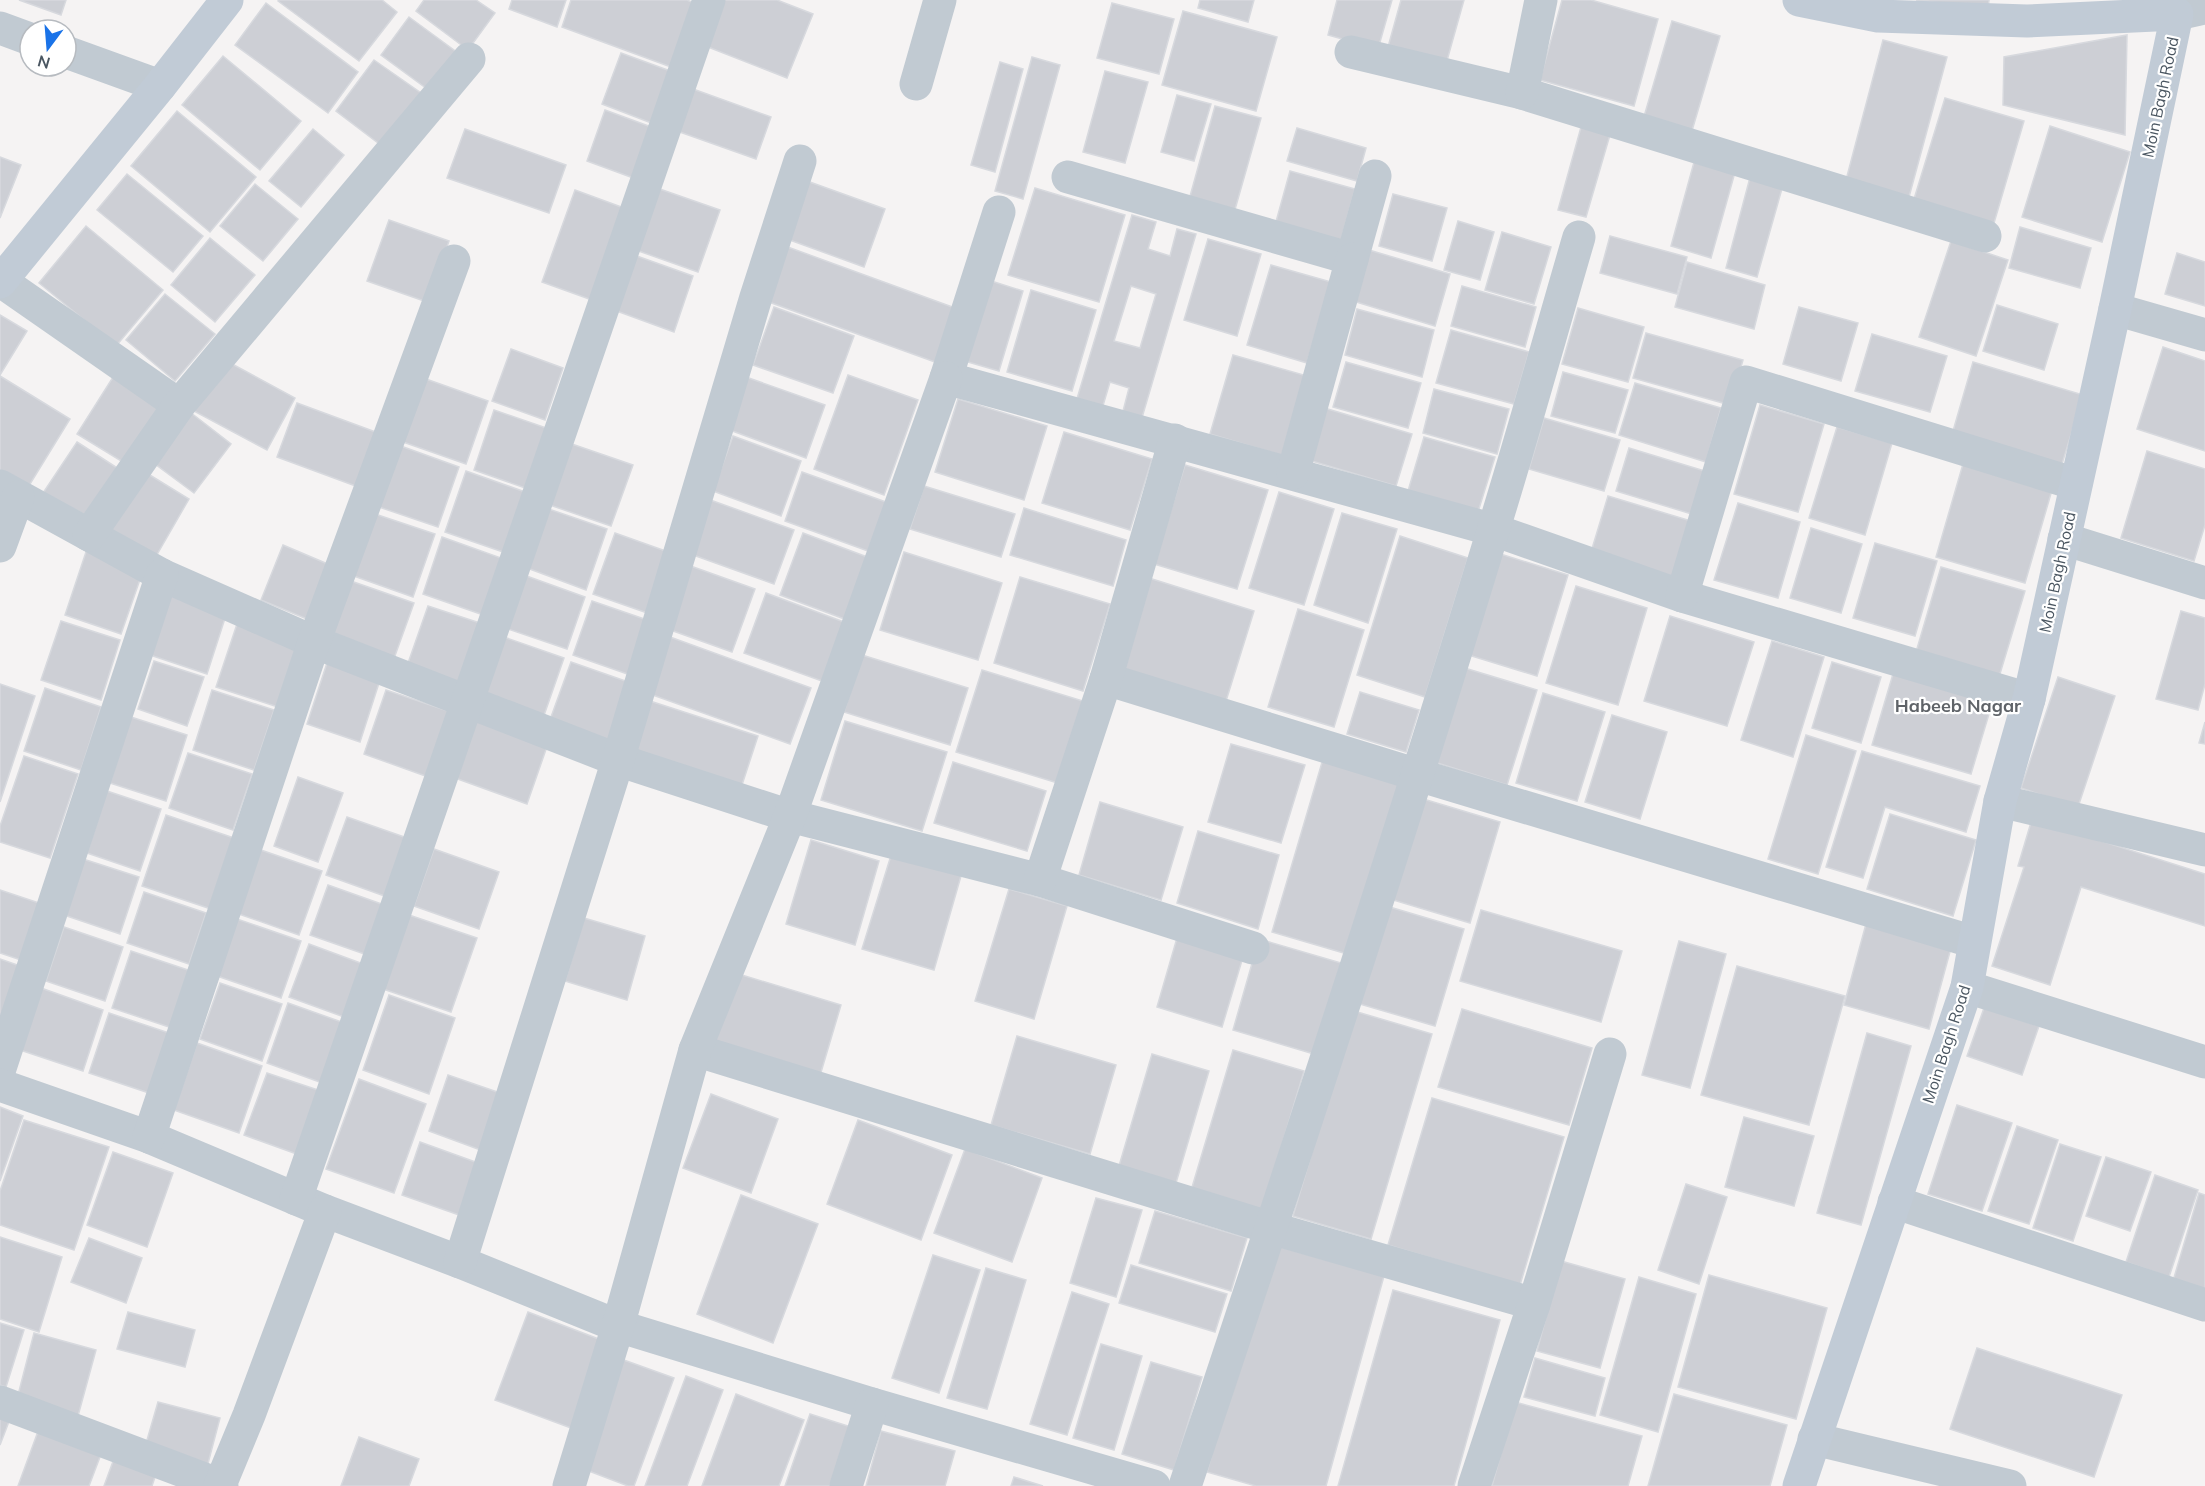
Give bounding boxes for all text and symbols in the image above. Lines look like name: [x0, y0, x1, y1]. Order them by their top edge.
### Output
north arrow: [18, 18, 78, 78]
street label: Moin Bagh Road: [2137, 35, 2183, 159]
text: N: [35, 51, 52, 74]
street label: Moin Bagh Road: [2034, 510, 2080, 634]
district label: Habeeb Nagar: [1895, 694, 2022, 717]
street label: Moin Bagh Road: [1917, 982, 1975, 1106]

